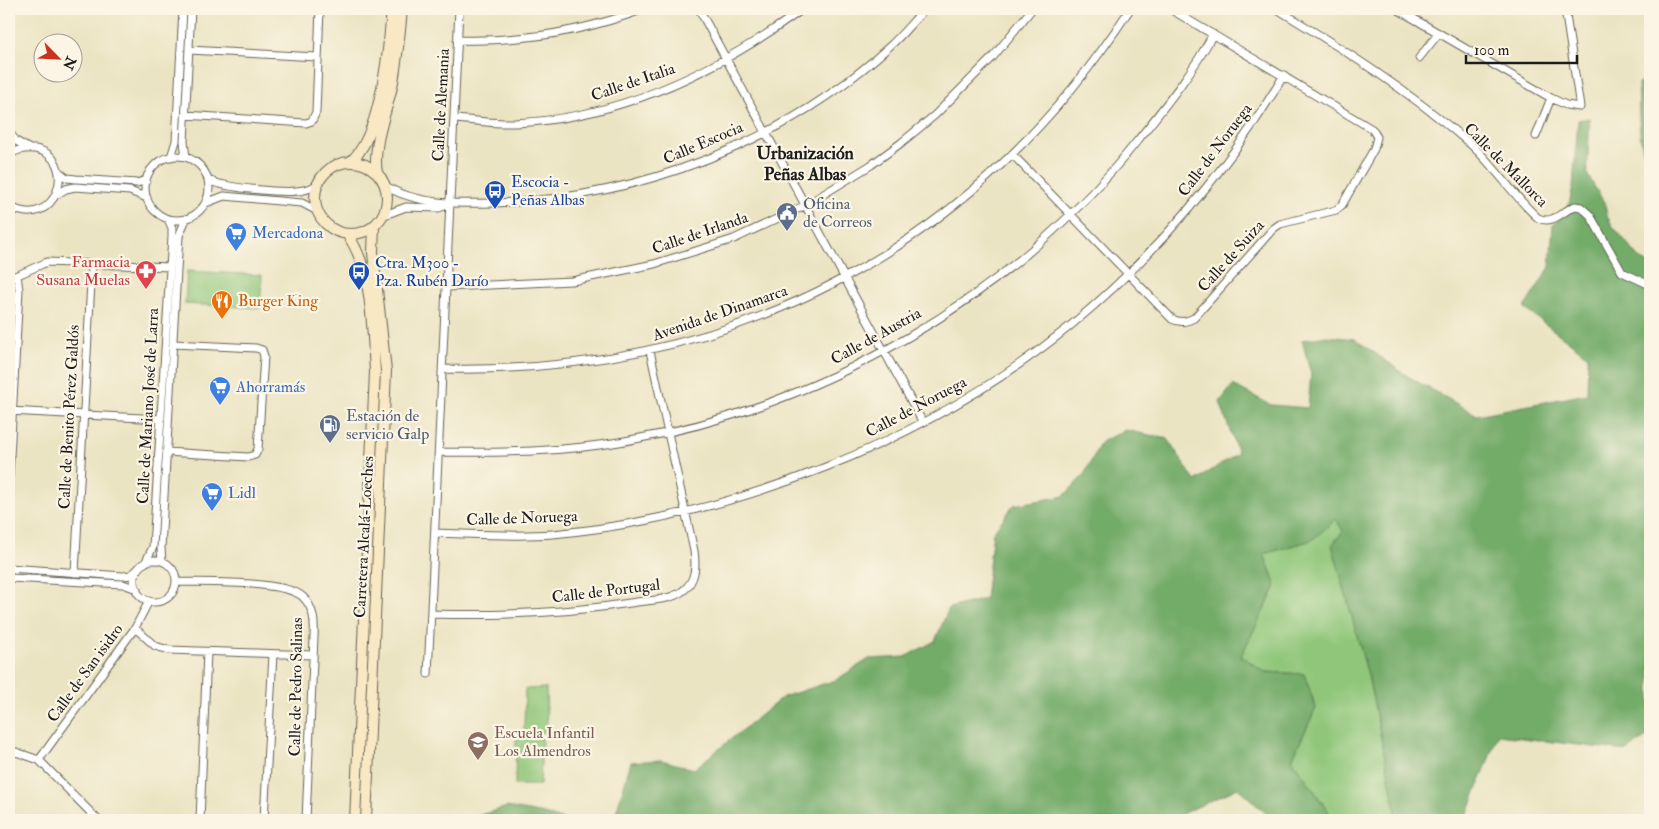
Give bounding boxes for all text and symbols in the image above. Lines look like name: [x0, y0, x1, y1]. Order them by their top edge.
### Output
north arrow: [32, 32, 82, 82]
scale bar: [1466, 32, 1578, 64]
text: 100 m: [1474, 41, 1510, 60]
street label: Calle de Alemania: [428, 47, 454, 162]
text: N: [59, 53, 80, 73]
street label: Calle de Italia: [588, 58, 678, 106]
street label: Calle de Noruega: [1173, 99, 1257, 200]
street label: Calle Escocia: [660, 117, 746, 169]
street label: Calle de Mallorca: [1460, 119, 1553, 212]
district label: Urbanización Peñas Albas: [756, 142, 855, 186]
place label: Escocia - Peñas Albas: [511, 172, 584, 210]
bus stop icon: Escocia - Peñas Albas: [483, 179, 507, 210]
place label: Oficina de Correos: [803, 194, 872, 232]
public building icon: Oficina de Correos: [775, 201, 799, 232]
street label: Calle de Irlanda: [649, 207, 751, 259]
street label: Calle de Suiza: [1193, 216, 1269, 296]
supermarket icon: Mercadona: [224, 221, 248, 252]
place label: Mercadona: [252, 223, 324, 243]
place label: Farmacia Susana Muelas: [36, 252, 130, 290]
place label: Ctra. M300 - Pza. Rubén Darío: [375, 253, 489, 291]
pharmacy icon: Farmacia Susana Muelas: [134, 259, 158, 290]
bus stop icon: Ctra. M300 - Pza. Rubén Darío: [347, 260, 371, 291]
street label: Avenida de Dinamarca: [649, 280, 791, 346]
restaurant icon: Burger King: [210, 289, 234, 320]
place label: Burger King: [238, 291, 319, 311]
street label: Calle de Austria: [827, 303, 925, 369]
street label: Calle de Mariano José de Larra: [133, 307, 164, 505]
street label: Calle de Benito Pérez Galdós: [54, 324, 84, 510]
street label: Calle de Noruega: [862, 372, 970, 442]
supermarket icon: Ahorramás: [208, 375, 232, 406]
place label: Ahorramás: [235, 377, 305, 397]
place label: Estación de servicio Galp: [346, 406, 429, 445]
fuel station icon: Estación de servicio Galp: [318, 413, 342, 444]
street label: Carretera Alcalá-Loeches: [350, 455, 378, 619]
supermarket icon: Lidl: [200, 481, 224, 512]
place label: Lidl: [228, 483, 256, 503]
street label: Calle de Noruega: [466, 506, 578, 530]
street label: Calle de Portugal: [551, 574, 661, 608]
street label: Calle de Pedro Salinas: [285, 617, 307, 757]
street label: Calle de San isidro: [43, 620, 128, 726]
place label: Escuela Infantil Los Almendros: [494, 723, 595, 761]
school or university icon: Escuela Infantil Los Almendros: [466, 730, 490, 761]

